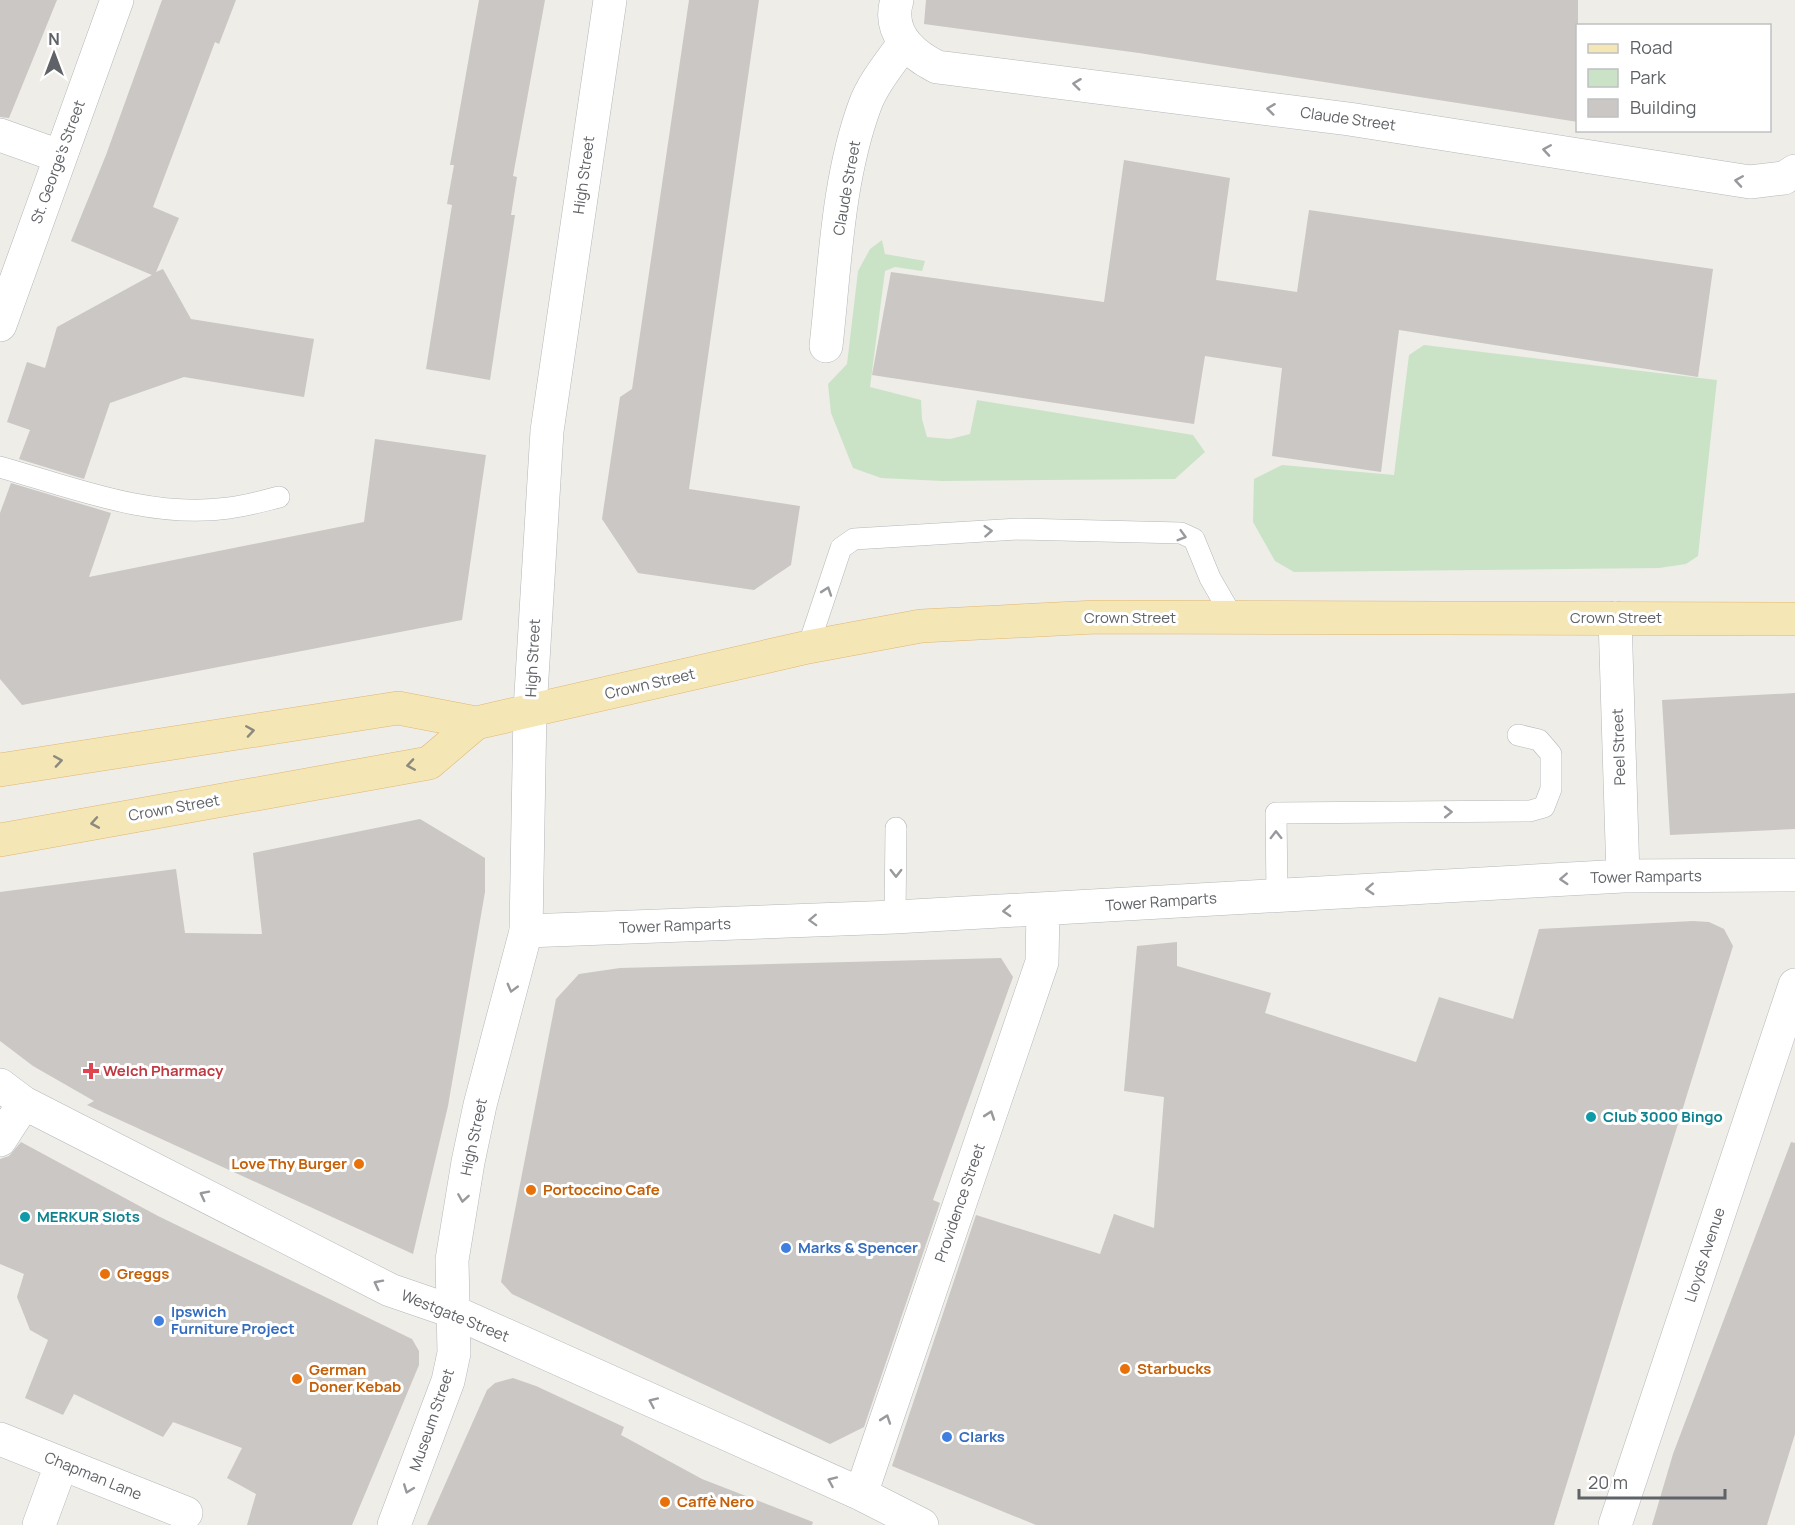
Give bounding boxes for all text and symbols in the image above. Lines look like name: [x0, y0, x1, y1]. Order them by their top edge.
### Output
north arrow: [24, 24, 84, 84]
legend: [1576, 24, 1771, 132]
text: N: [48, 28, 60, 50]
text: Road: [1630, 35, 1673, 59]
text: Park: [1630, 65, 1667, 89]
one-way arrow: [1073, 79, 1082, 91]
text: Building: [1630, 95, 1696, 119]
street label: St. George's Street: [25, 97, 90, 227]
street label: Claude Street: [1299, 101, 1397, 136]
one-way arrow: [1266, 103, 1275, 115]
street label: High Street: [568, 135, 599, 215]
street label: Claude Street: [828, 139, 865, 237]
one-way arrow: [1542, 145, 1551, 157]
one-way arrow: [1735, 175, 1744, 187]
one-way arrow: [983, 525, 992, 538]
one-way arrow: [1177, 528, 1187, 541]
one-way arrow: [819, 586, 832, 597]
street label: Crown Street: [1084, 607, 1176, 628]
street label: Crown Street: [1570, 607, 1662, 628]
street label: High Street: [520, 618, 545, 698]
street label: Crown Street: [603, 663, 697, 704]
street label: Peel Street: [1607, 708, 1630, 786]
one-way arrow: [246, 725, 255, 737]
one-way arrow: [53, 756, 62, 768]
one-way arrow: [406, 759, 416, 771]
street label: Crown Street: [127, 789, 221, 826]
one-way arrow: [1444, 806, 1453, 818]
one-way arrow: [90, 816, 100, 829]
one-way arrow: [1270, 831, 1282, 840]
street label: Tower Ramparts: [1590, 865, 1702, 888]
one-way arrow: [890, 868, 902, 877]
one-way arrow: [1560, 873, 1569, 886]
one-way arrow: [1365, 883, 1374, 896]
street label: Tower Ramparts: [1105, 887, 1218, 916]
one-way arrow: [1003, 905, 1012, 918]
street label: Tower Ramparts: [619, 913, 731, 938]
one-way arrow: [808, 914, 817, 927]
one-way arrow: [506, 982, 519, 992]
place label: Welch Pharmacy: [103, 1060, 224, 1081]
marker: Welch Pharmacy: [84, 1064, 98, 1078]
street label: High Street: [455, 1096, 492, 1178]
place label: Club 3000 Bingo: [1603, 1106, 1723, 1127]
one-way arrow: [983, 1110, 995, 1121]
marker: Club 3000 Bingo: [1584, 1110, 1598, 1124]
street label: Providence Street: [929, 1141, 990, 1265]
place label: Love Thy Burger: [231, 1153, 347, 1174]
marker: Love Thy Burger: [352, 1157, 366, 1171]
place label: Portoccino Cafe: [543, 1179, 660, 1200]
marker: Portoccino Cafe: [524, 1183, 538, 1197]
one-way arrow: [200, 1191, 211, 1202]
one-way arrow: [457, 1193, 469, 1202]
street label: Lloyds Avenue: [1679, 1205, 1730, 1305]
place label: MERKUR Slots: [37, 1206, 140, 1227]
marker: MERKUR Slots: [18, 1210, 32, 1224]
place label: Marks & Spencer: [798, 1237, 918, 1258]
marker: Marks & Spencer: [779, 1241, 793, 1255]
place label: Greggs: [117, 1263, 169, 1284]
marker: Greggs: [98, 1267, 112, 1281]
one-way arrow: [374, 1280, 384, 1291]
street label: Westgate Street: [398, 1284, 512, 1347]
place label: Ipswich Furniture Project: [171, 1301, 295, 1339]
marker: Ipswich Furniture Project: [152, 1314, 166, 1328]
place label: Starbucks: [1137, 1358, 1211, 1379]
place label: German Doner Kebab: [309, 1359, 401, 1397]
marker: Starbucks: [1118, 1362, 1132, 1376]
street label: Museum Street: [404, 1366, 459, 1474]
marker: German Doner Kebab: [290, 1372, 304, 1386]
one-way arrow: [649, 1397, 660, 1409]
one-way arrow: [879, 1414, 892, 1425]
place label: Clarks: [959, 1426, 1005, 1447]
marker: Clarks: [940, 1430, 954, 1444]
street label: Chapman Lane: [41, 1446, 145, 1505]
scale bar: [1579, 1462, 1724, 1500]
text: 20 m: [1588, 1470, 1628, 1494]
one-way arrow: [827, 1477, 838, 1489]
one-way arrow: [402, 1483, 415, 1494]
place label: Caffè Nero: [677, 1491, 754, 1512]
marker: Caffè Nero: [658, 1495, 672, 1509]

